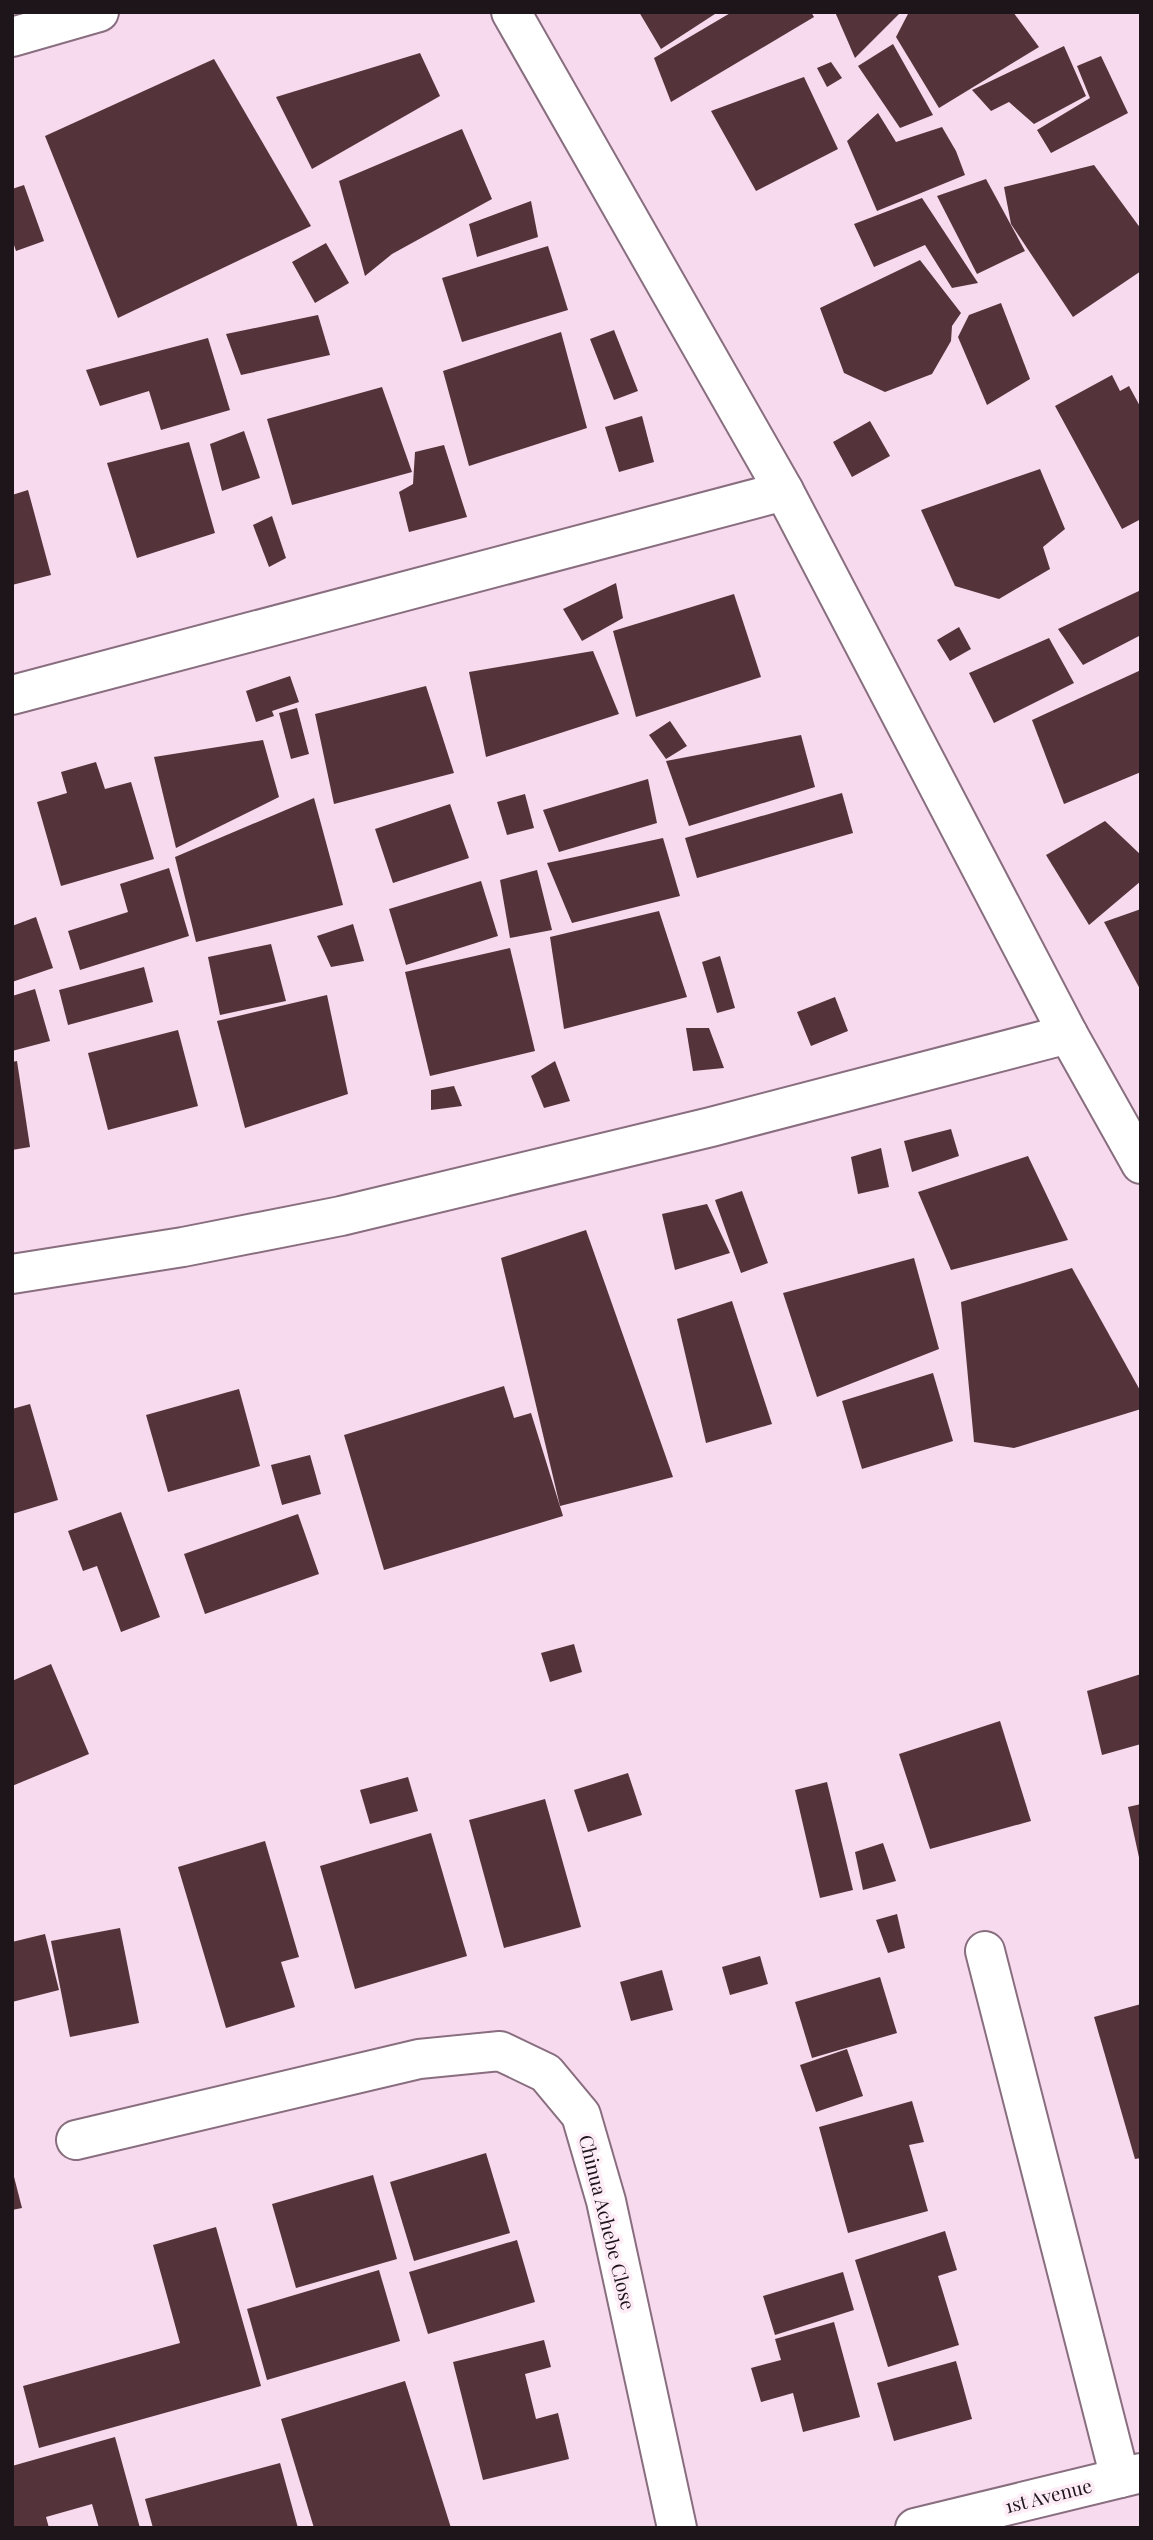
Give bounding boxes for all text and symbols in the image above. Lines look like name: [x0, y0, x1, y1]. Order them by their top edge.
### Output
street label: Chinua Achebe Close: [574, 2132, 642, 2312]
street label: 1st Avenue: [1002, 2472, 1094, 2518]

